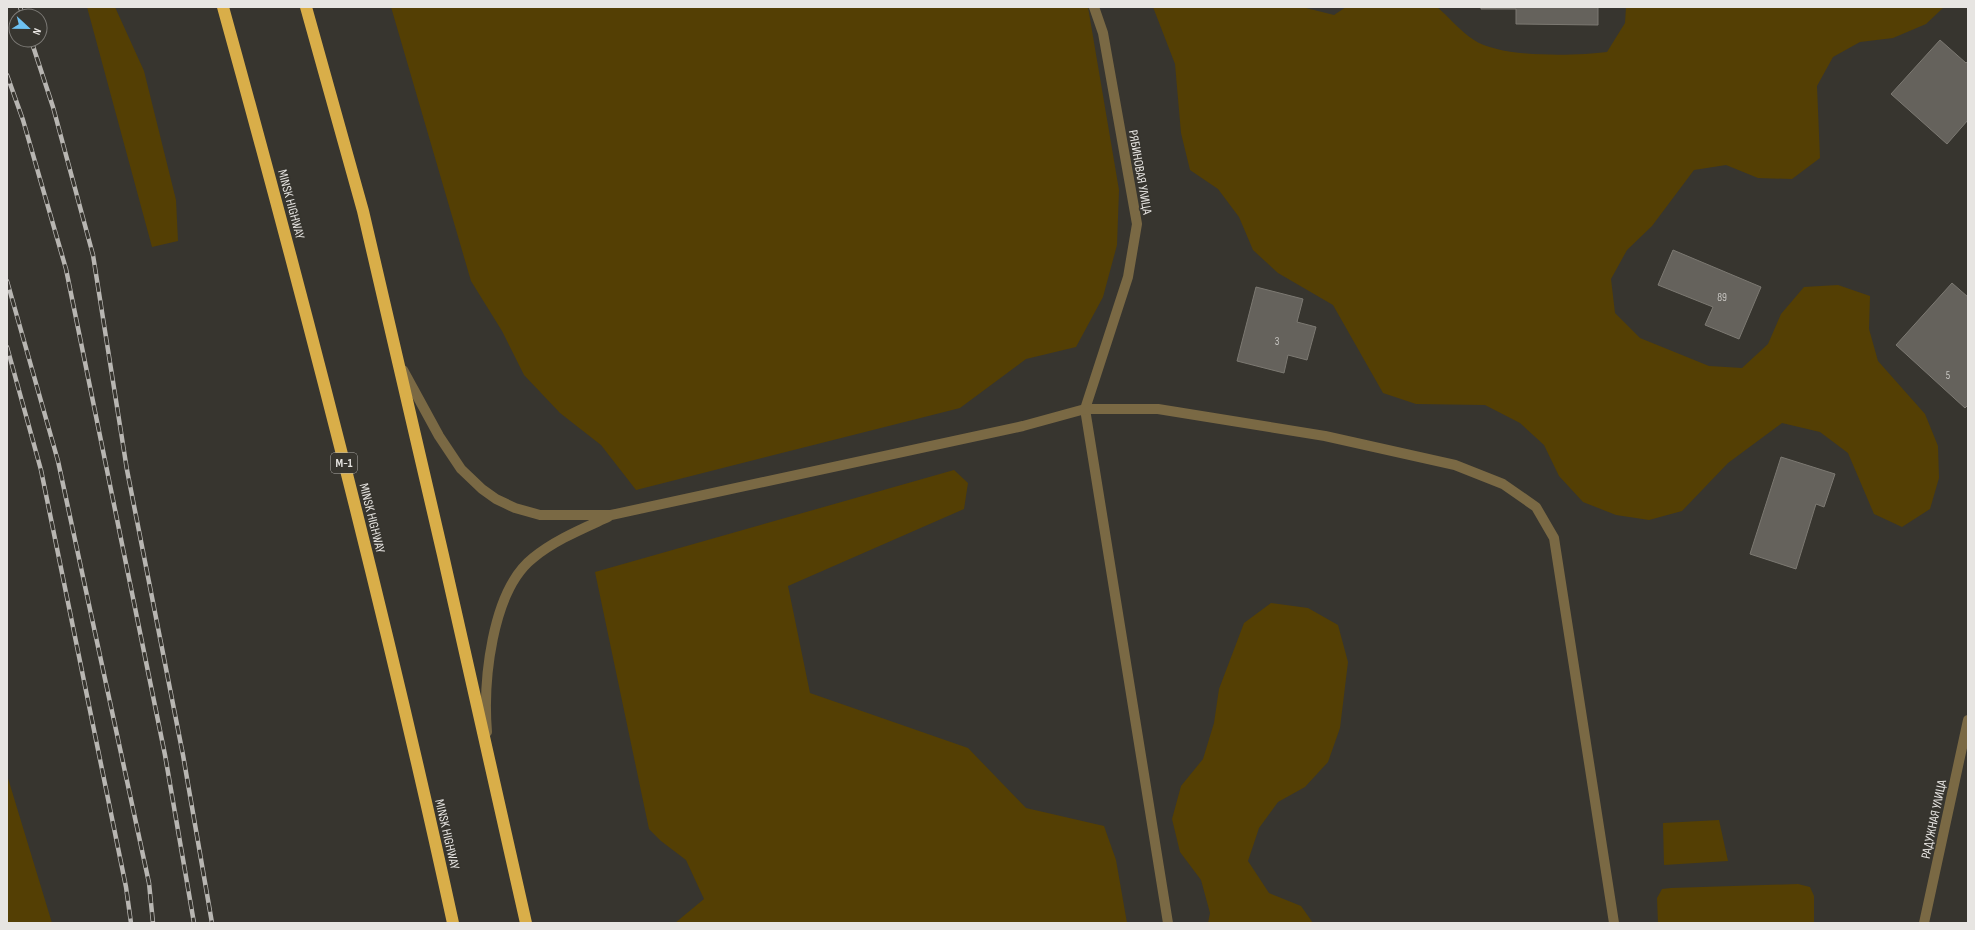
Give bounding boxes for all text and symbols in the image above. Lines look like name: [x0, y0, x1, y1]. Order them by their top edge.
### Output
north arrow: [8, 8, 48, 48]
text: N: [30, 26, 44, 37]
street label: РЯБИНОВАЯ УЛИЦА: [1125, 129, 1155, 216]
street label: MINSK HIGHWAY: [274, 168, 308, 241]
house number: 89: [1717, 291, 1727, 304]
house number: 3: [1275, 335, 1280, 348]
house number: 5: [1946, 369, 1950, 382]
road number: М-1: [331, 453, 357, 473]
street label: MINSK HIGHWAY: [356, 482, 389, 555]
street label: РАДУЖНАЯ УЛИЦА: [1918, 778, 1950, 860]
street label: MINSK HIGHWAY: [431, 798, 463, 871]

